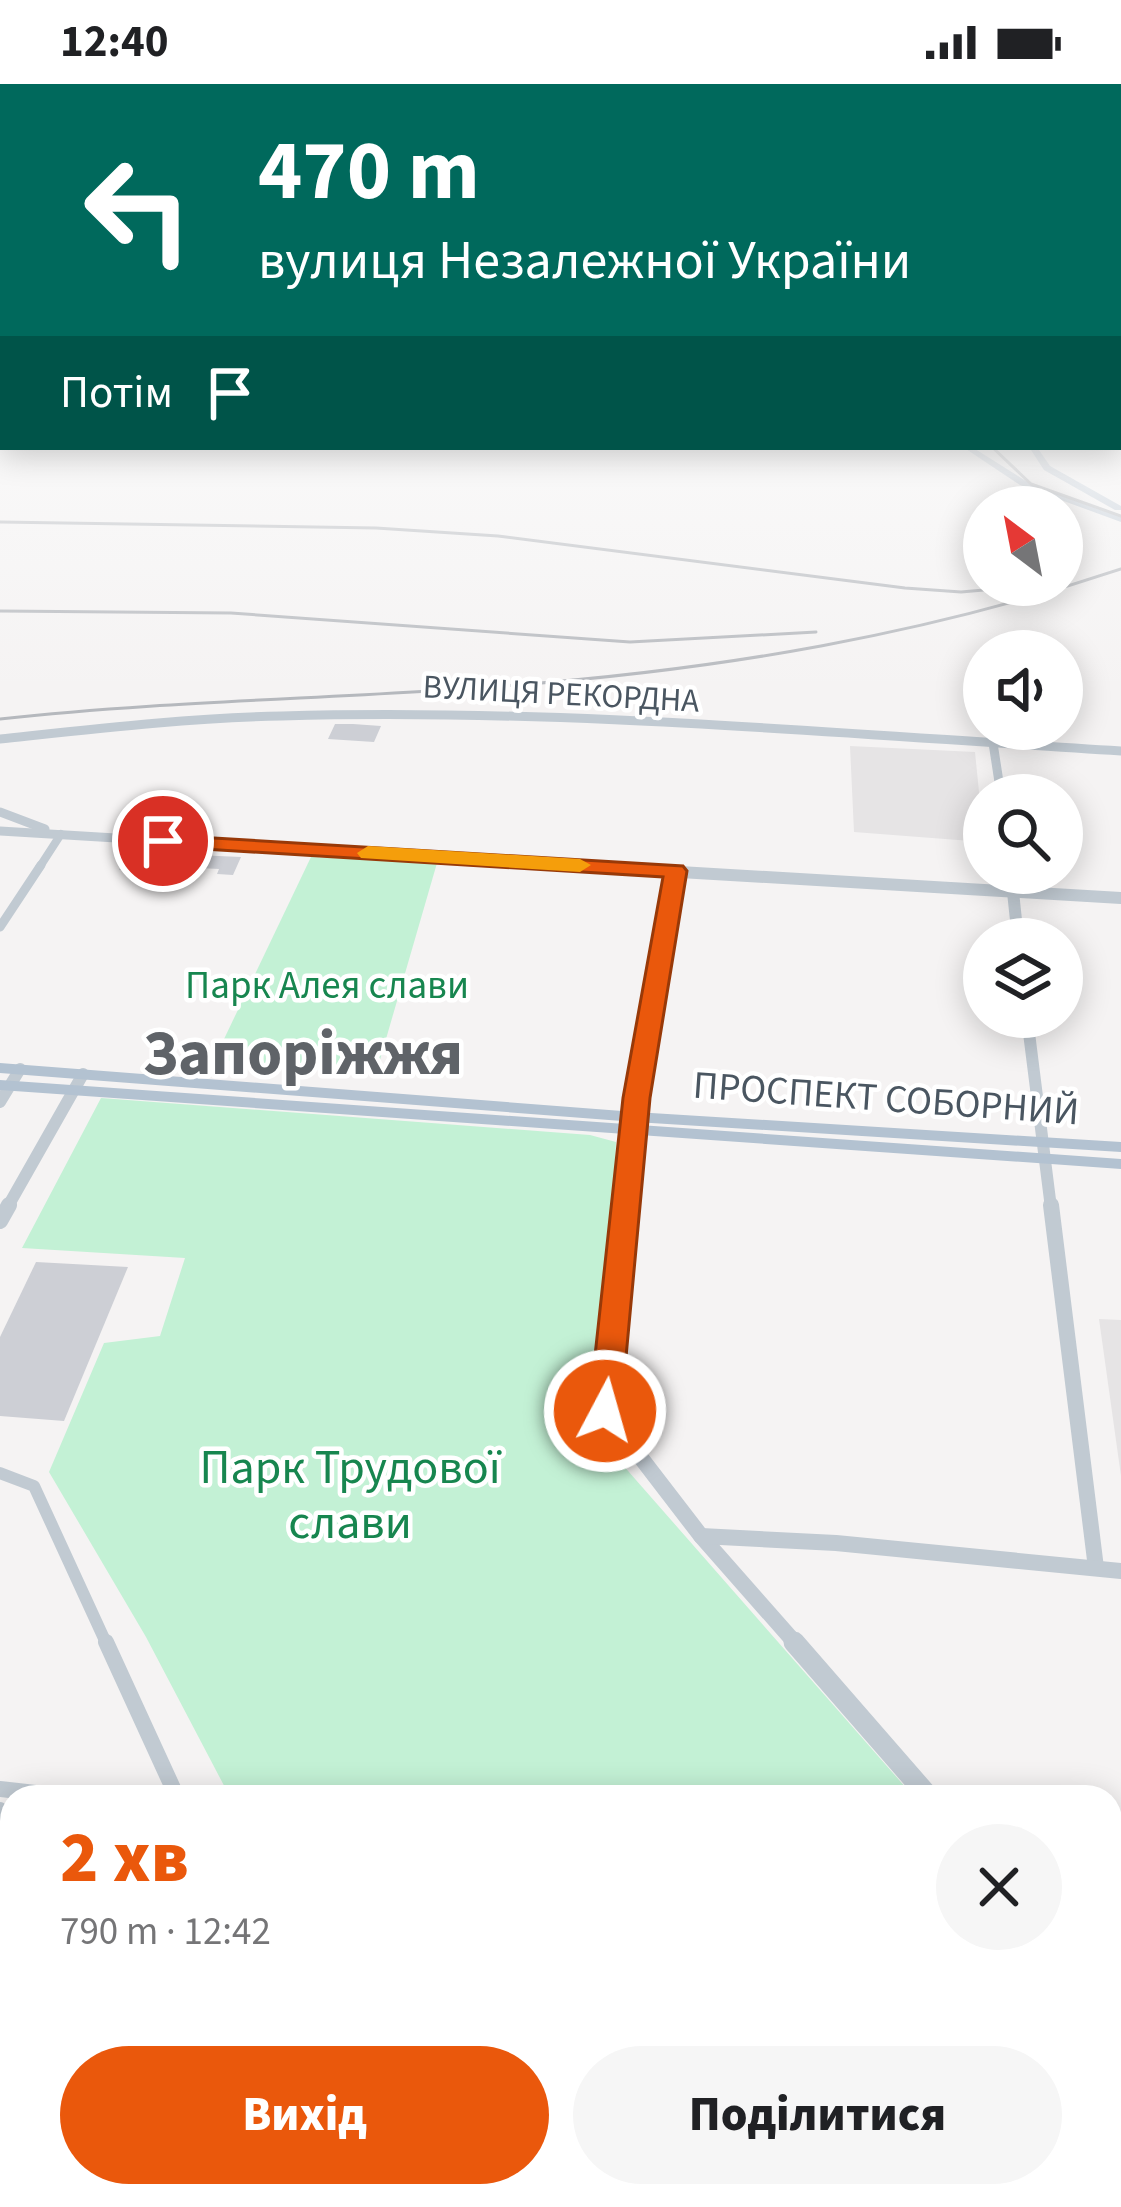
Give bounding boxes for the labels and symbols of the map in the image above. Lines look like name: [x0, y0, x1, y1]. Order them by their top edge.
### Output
north arrow: [963, 486, 1083, 606]
street label: ВУЛИЦЯ РЕКОРДНА: [422, 663, 700, 725]
pin: [112, 790, 214, 892]
park label: Парк Алея слави: [185, 958, 469, 1014]
district label: Запоріжжя: [143, 1009, 463, 1099]
street label: ПРОСПЕКТ СОБОРНИЙ: [691, 1058, 1081, 1140]
position arrow: [542, 1348, 668, 1474]
park label: Парк Трудової слави: [200, 1434, 502, 1557]

